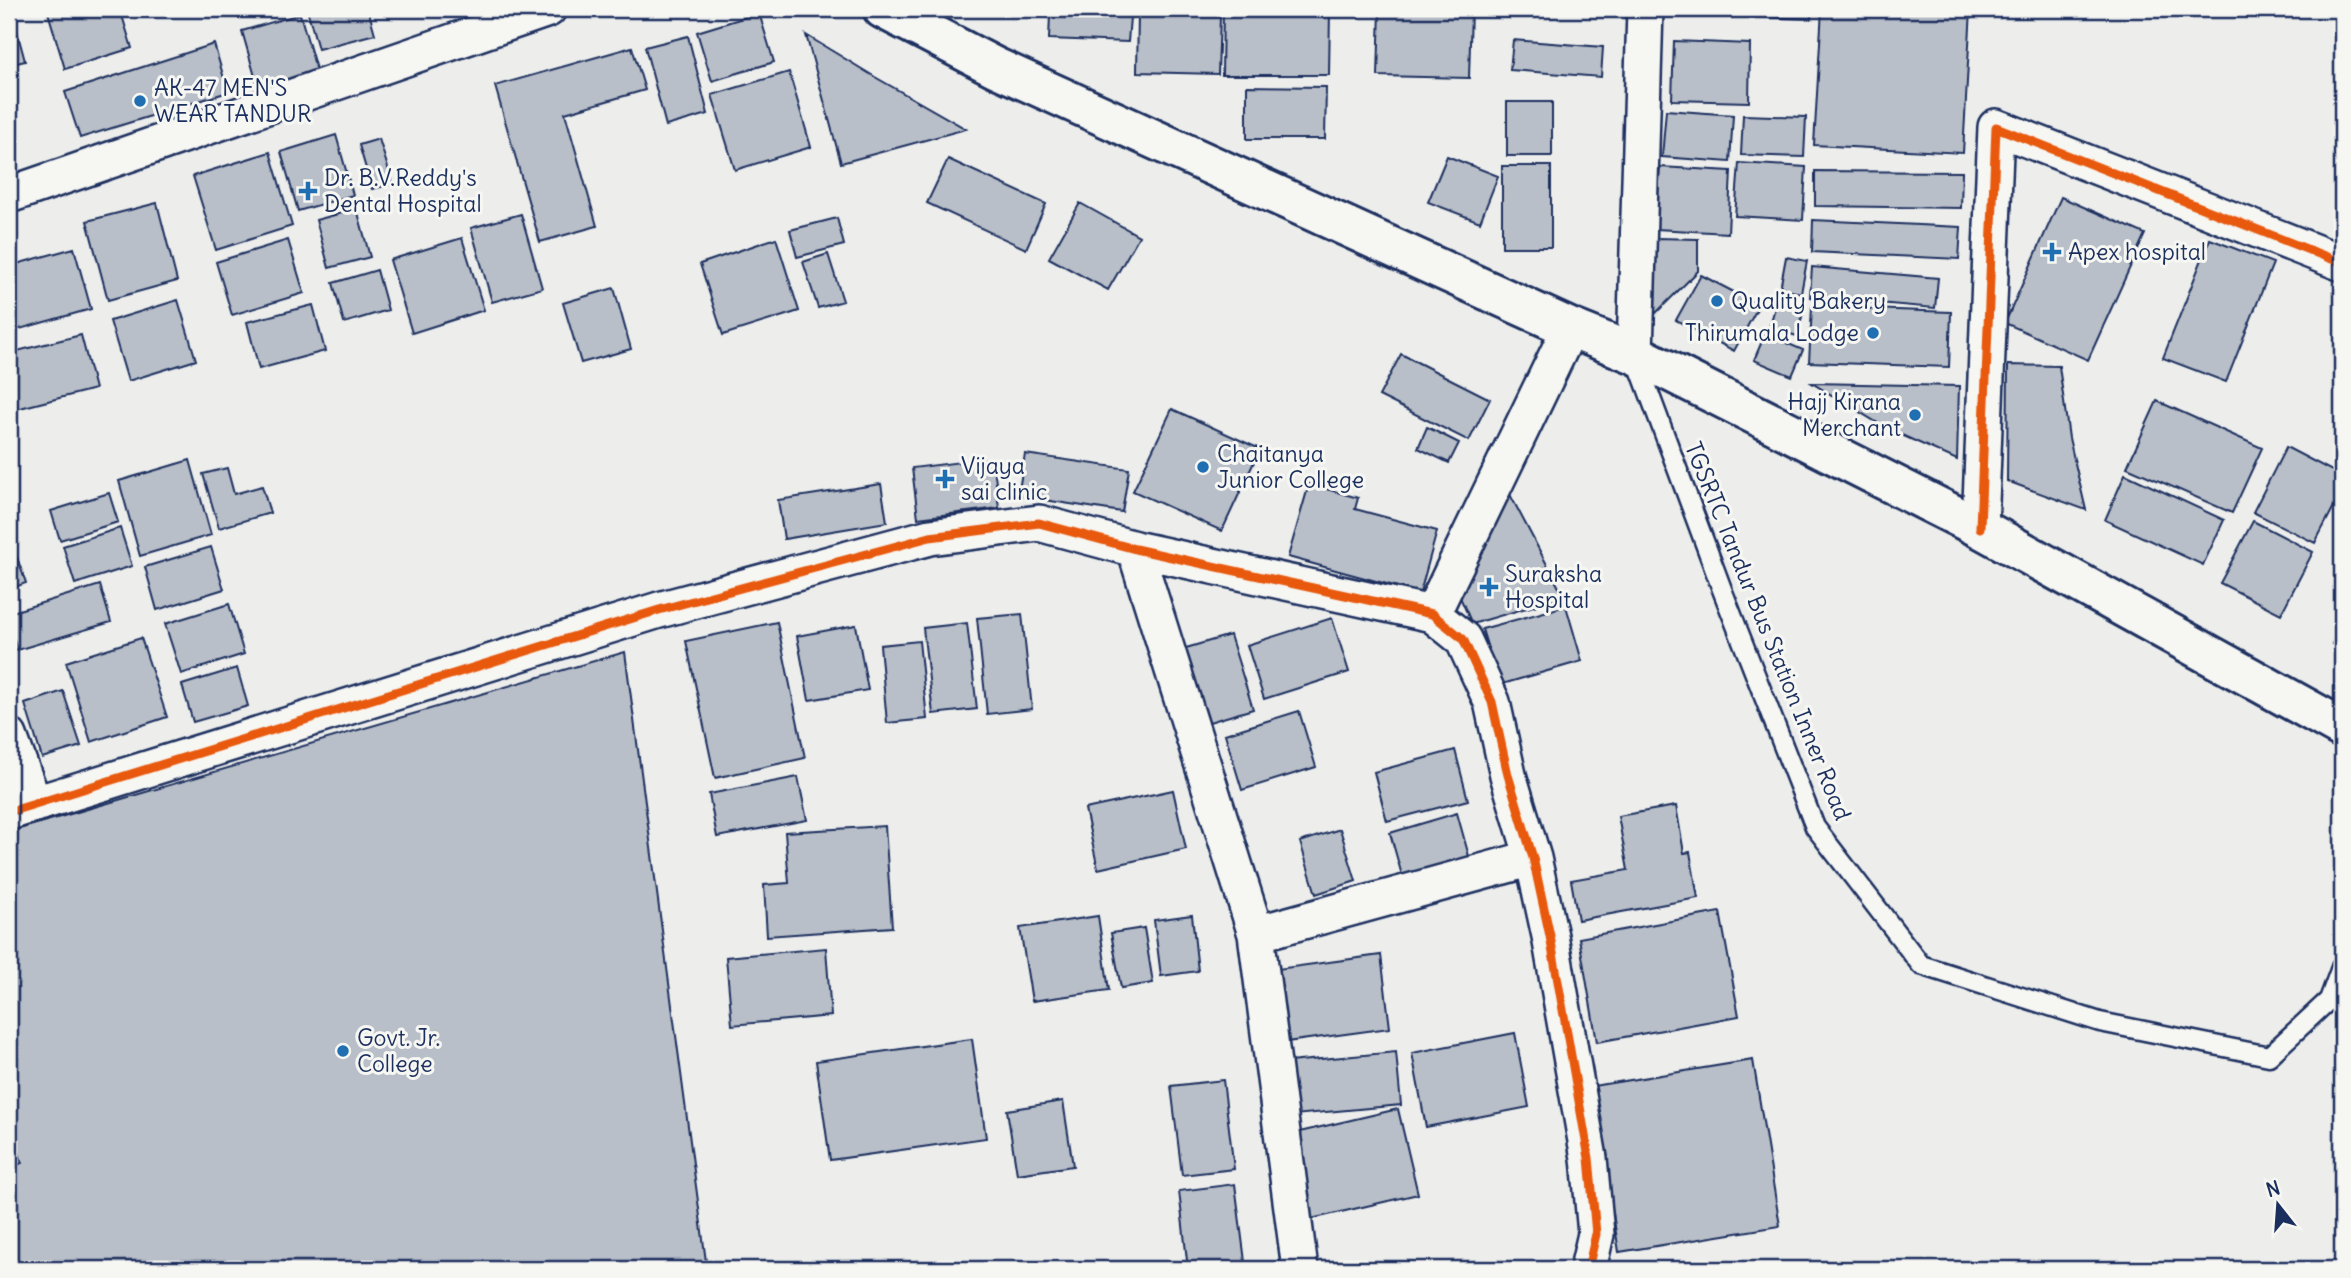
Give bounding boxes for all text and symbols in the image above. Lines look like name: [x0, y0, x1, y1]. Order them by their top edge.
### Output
place label: AK-47 MEN'S WEAR TANDUR: [154, 73, 312, 128]
marker: AK-47 MEN'S WEAR TANDUR: [132, 93, 148, 109]
place label: Dr. B.V.Reddy's Dental Hospital: [324, 163, 482, 218]
marker: Dr. B.V.Reddy's Dental Hospital: [298, 181, 318, 201]
place label: Apex hospital: [2068, 237, 2206, 266]
marker: Apex hospital: [2042, 242, 2062, 262]
place label: Quality Bakery: [1731, 286, 1886, 315]
marker: Quality Bakery: [1709, 293, 1725, 309]
place label: Thirumala Lodge: [1685, 318, 1859, 347]
marker: Thirumala Lodge: [1865, 325, 1881, 341]
place label: Hajj Kirana Merchant: [1788, 387, 1901, 442]
marker: Hajj Kirana Merchant: [1907, 407, 1923, 423]
street label: TGSRTC Tandur Bus Station Inner Road: [1679, 437, 1858, 824]
place label: Chaitanya Junior College: [1217, 439, 1364, 494]
place label: Vijaya sai clinic: [961, 451, 1047, 506]
marker: Chaitanya Junior College: [1195, 459, 1211, 475]
marker: Vijaya sai clinic: [935, 469, 955, 489]
place label: Suraksha Hospital: [1505, 559, 1602, 614]
marker: Suraksha Hospital: [1479, 577, 1499, 597]
place label: Govt. Jr. College: [357, 1023, 440, 1078]
marker: Govt. Jr. College: [335, 1043, 351, 1059]
north arrow: [2242, 1170, 2312, 1240]
text: N: [2263, 1175, 2283, 1202]

